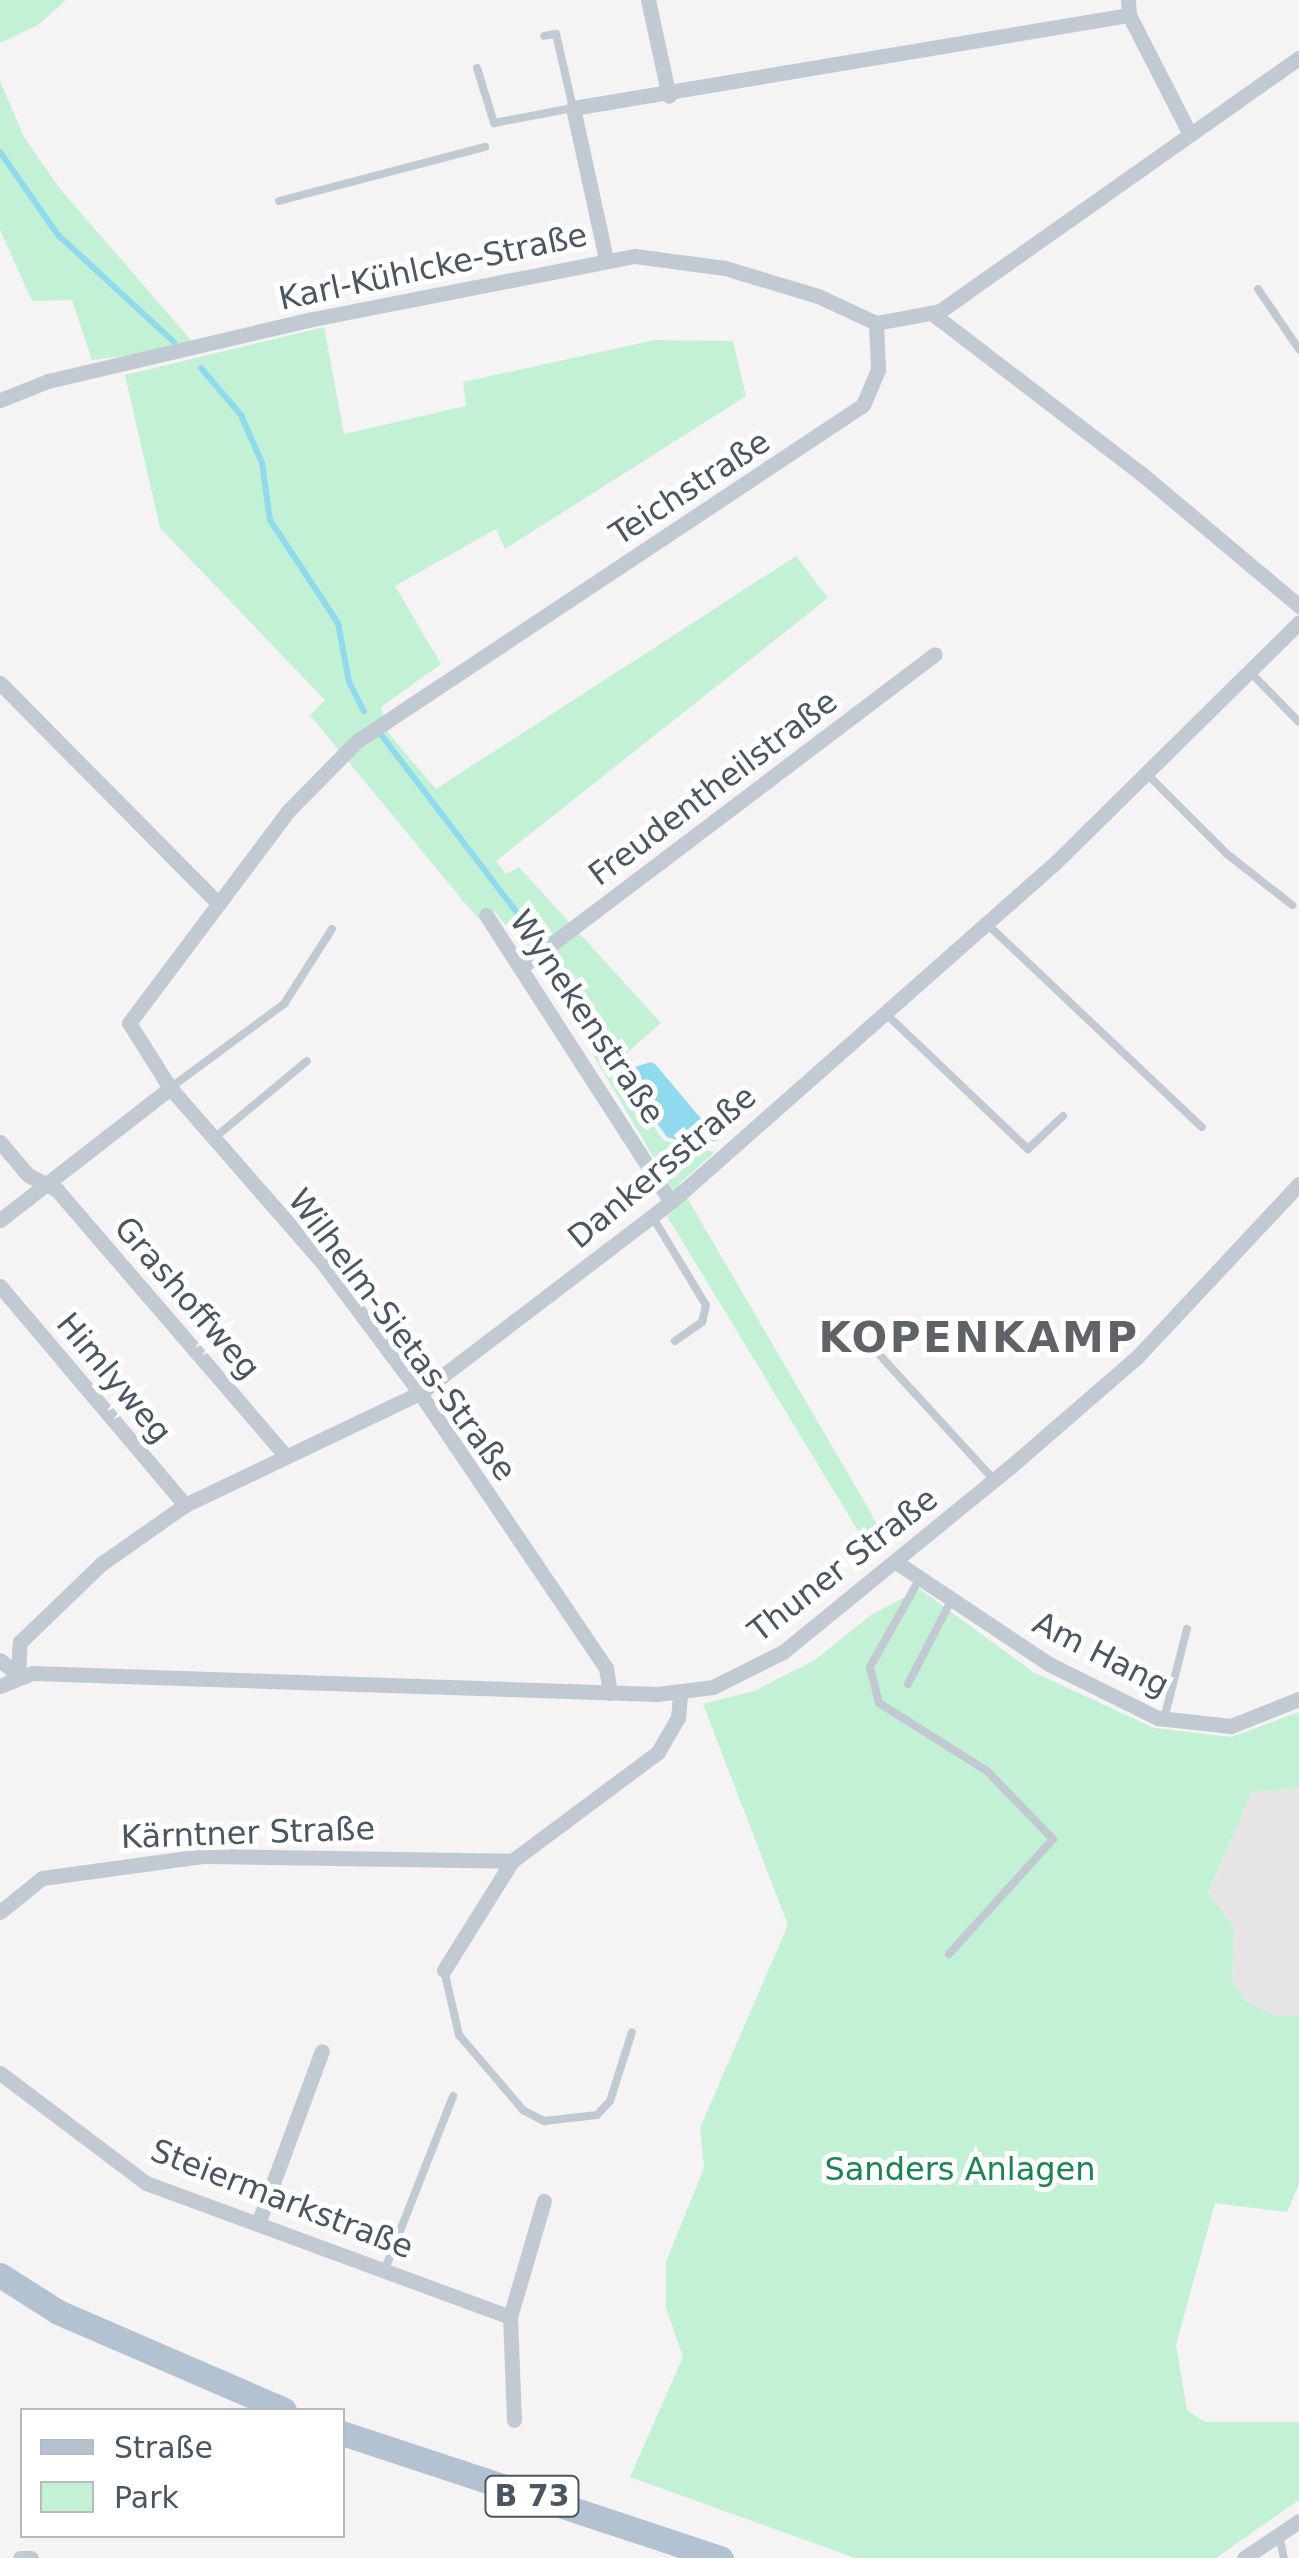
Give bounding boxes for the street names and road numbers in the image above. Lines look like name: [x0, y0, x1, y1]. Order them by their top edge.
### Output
street label: Karl-Kühlcke-Straße: [275, 216, 591, 318]
street label: Teichstraße: [603, 422, 777, 554]
street label: Freudentheilstraße: [581, 682, 845, 894]
street label: Wynekenstraße: [501, 903, 673, 1131]
street label: Dankersstraße: [560, 1077, 764, 1257]
street label: Wilhelm-Sietas-Straße: [280, 1182, 524, 1488]
street label: Grashoffweg: [106, 1209, 268, 1387]
street label: Himlyweg: [48, 1305, 180, 1451]
street label: Thuner Straße: [741, 1479, 945, 1651]
street label: Am Hang: [1027, 1603, 1175, 1705]
street label: Kärntner Straße: [120, 1809, 376, 1857]
street label: Steiermarkstraße: [145, 2131, 419, 2267]
road number: B 73: [482, 2471, 582, 2521]

